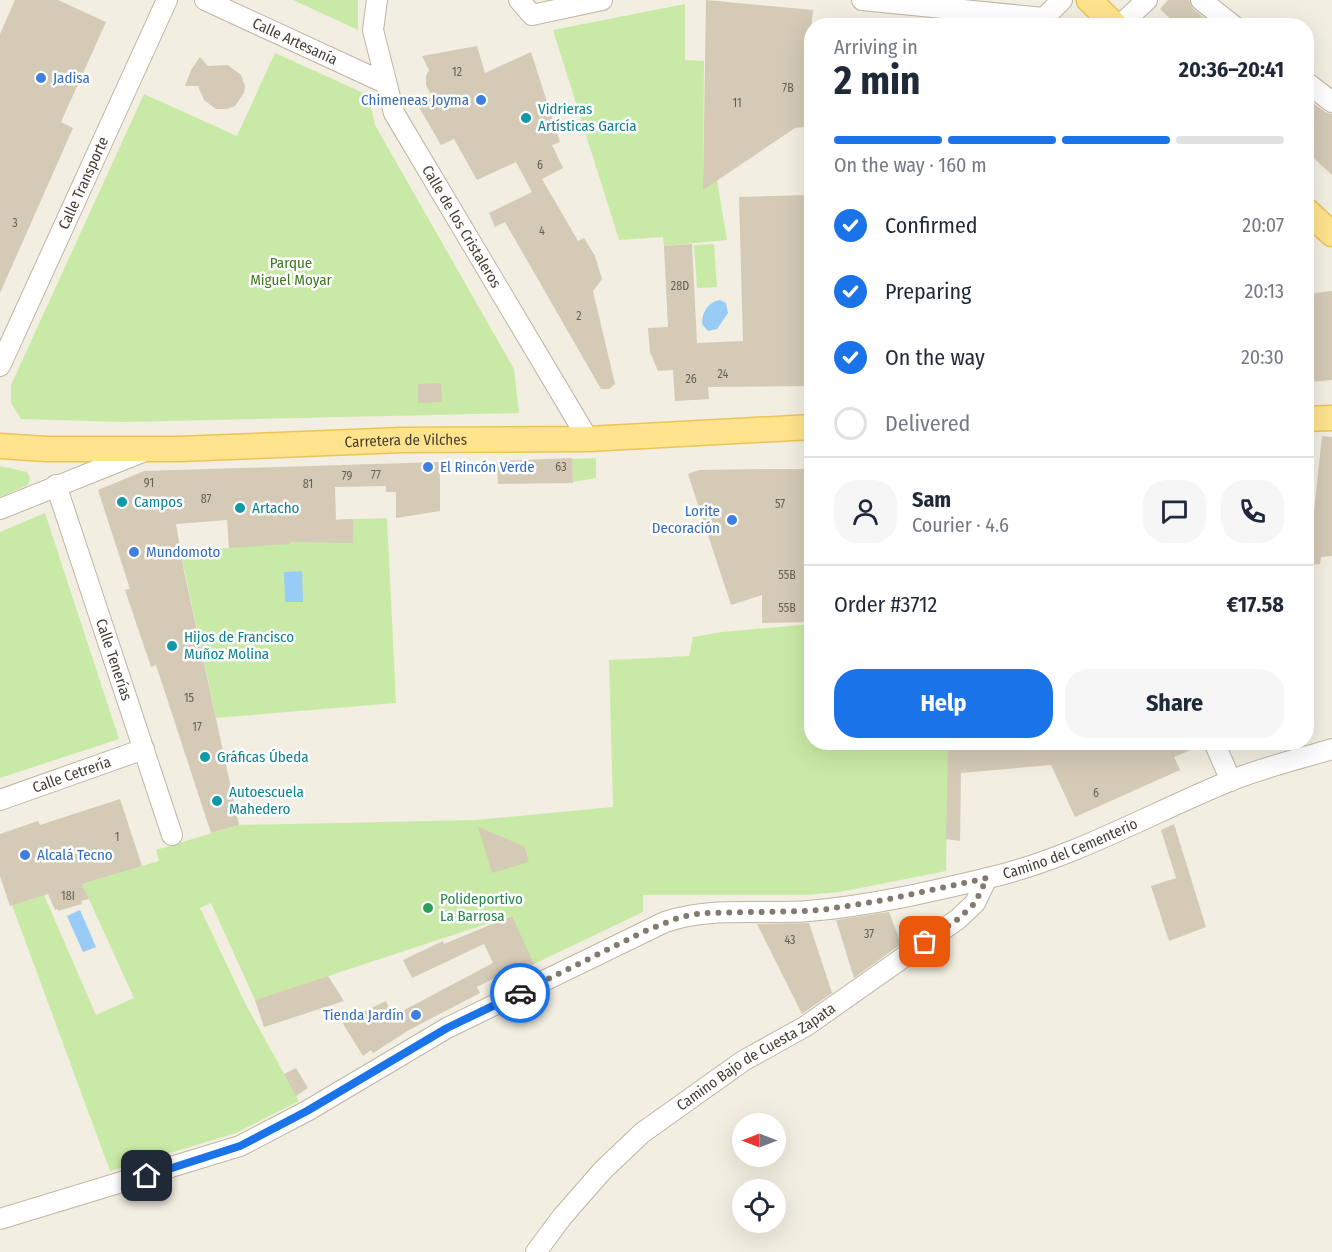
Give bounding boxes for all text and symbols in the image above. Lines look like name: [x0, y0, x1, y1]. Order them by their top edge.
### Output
street label: Calle Artesanía: [250, 14, 340, 69]
text: Arriving in: [834, 35, 918, 59]
text: 20:36–20:41: [1179, 56, 1284, 83]
text: 2 min: [834, 58, 920, 104]
house number: 12: [452, 65, 462, 79]
place label: Jadisa: [53, 69, 90, 87]
marker: Jadisa: [34, 71, 48, 85]
house number: 7B: [782, 81, 794, 95]
place label: Chimeneas Joyma: [361, 91, 469, 109]
marker: Chimeneas Joyma: [474, 93, 488, 107]
house number: 11: [732, 96, 742, 110]
place label: Vidrieras Artísticas García: [538, 100, 637, 135]
marker: Vidrieras Artísticas García: [519, 111, 533, 125]
street label: Calle Transporte: [55, 134, 112, 232]
text: On the way · 160 m: [834, 153, 987, 177]
house number: 6: [537, 158, 543, 172]
street label: Calle de los Cristaleros: [418, 162, 505, 291]
icon: check: [834, 209, 867, 242]
text: Confirmed: [885, 212, 978, 239]
text: 20:07: [1242, 213, 1284, 237]
house number: 3: [12, 216, 18, 230]
house number: 4: [539, 224, 545, 238]
park label: Parque Miguel Moyar: [250, 254, 333, 289]
icon: check: [834, 275, 867, 308]
text: Preparing: [885, 278, 971, 305]
house number: 28D: [671, 279, 689, 293]
text: 20:13: [1245, 279, 1284, 303]
house number: 2: [576, 309, 582, 323]
icon: check: [834, 341, 867, 374]
text: On the way: [885, 344, 985, 371]
text: 20:30: [1241, 345, 1284, 369]
house number: 24: [718, 367, 729, 381]
house number: 26: [685, 372, 697, 386]
text: Delivered: [885, 410, 970, 437]
street label: Carretera de Vilches: [344, 431, 467, 451]
place label: El Rincón Verde: [440, 458, 535, 476]
marker: El Rincón Verde: [421, 460, 435, 474]
house number: 63: [555, 460, 567, 474]
house number: 77: [371, 468, 381, 482]
house number: 79: [342, 469, 352, 483]
house number: 91: [144, 476, 154, 490]
house number: 81: [303, 477, 313, 491]
button: person: [834, 480, 897, 543]
button: chat: [1143, 480, 1206, 543]
button: phone: [1221, 480, 1284, 543]
text: Sam: [912, 486, 951, 513]
house number: 87: [201, 492, 211, 506]
place label: Campos: [134, 493, 183, 511]
marker: Campos: [115, 495, 129, 509]
house number: 57: [775, 497, 785, 511]
place label: Artacho: [252, 499, 300, 517]
marker: Artacho: [233, 501, 247, 515]
place label: Lorite Decoración: [652, 502, 720, 537]
marker: Lorite Decoración: [725, 513, 739, 527]
text: Courier · 4.6: [912, 513, 1009, 537]
place label: Mundomoto: [146, 543, 220, 561]
marker: Mundomoto: [127, 545, 141, 559]
house number: 55B: [778, 568, 796, 582]
text: Order #3712: [834, 591, 937, 618]
text: €17.58: [1227, 591, 1284, 618]
house number: 55B: [778, 601, 796, 615]
street label: Calle Tenerías: [92, 616, 136, 703]
place label: Hijos de Francisco Muñoz Molina: [184, 628, 294, 663]
marker: Hijos de Francisco Muñoz Molina: [165, 639, 179, 653]
button: Help: [834, 669, 1053, 738]
button: Share: [1065, 669, 1284, 738]
house number: 15: [184, 691, 195, 705]
house number: 17: [192, 720, 202, 734]
place label: Gráficas Úbeda: [217, 748, 309, 766]
marker: Gráficas Úbeda: [198, 750, 212, 764]
street label: Calle Cetrería: [30, 752, 113, 797]
place label: Autoescuela Mahedero: [229, 783, 304, 818]
house number: 6: [1093, 786, 1099, 800]
marker: Autoescuela Mahedero: [210, 794, 224, 808]
street label: Camino del Cementerio: [1001, 814, 1140, 883]
house number: 1: [115, 830, 119, 844]
place label: Alcalá Tecno: [37, 846, 113, 864]
marker: Alcalá Tecno: [18, 848, 32, 862]
house number: 18I: [61, 889, 75, 903]
place label: Polideportivo La Barrosa: [440, 890, 523, 925]
marker: Polideportivo La Barrosa: [421, 901, 435, 915]
pin: [899, 916, 950, 967]
icon: bag: [908, 925, 941, 958]
house number: 37: [864, 927, 874, 941]
house number: 43: [784, 933, 796, 947]
courier: [490, 963, 550, 1023]
icon: car: [504, 977, 537, 1010]
street label: Camino Bajo de Cuesta Zapata: [673, 999, 839, 1114]
place label: Tienda Jardín: [323, 1006, 404, 1024]
marker: Tienda Jardín: [409, 1008, 423, 1022]
north arrow: [732, 1113, 786, 1167]
map controls: [732, 1113, 786, 1233]
pin: [121, 1150, 172, 1201]
icon: home: [130, 1159, 163, 1192]
button: locate: [732, 1179, 786, 1233]

